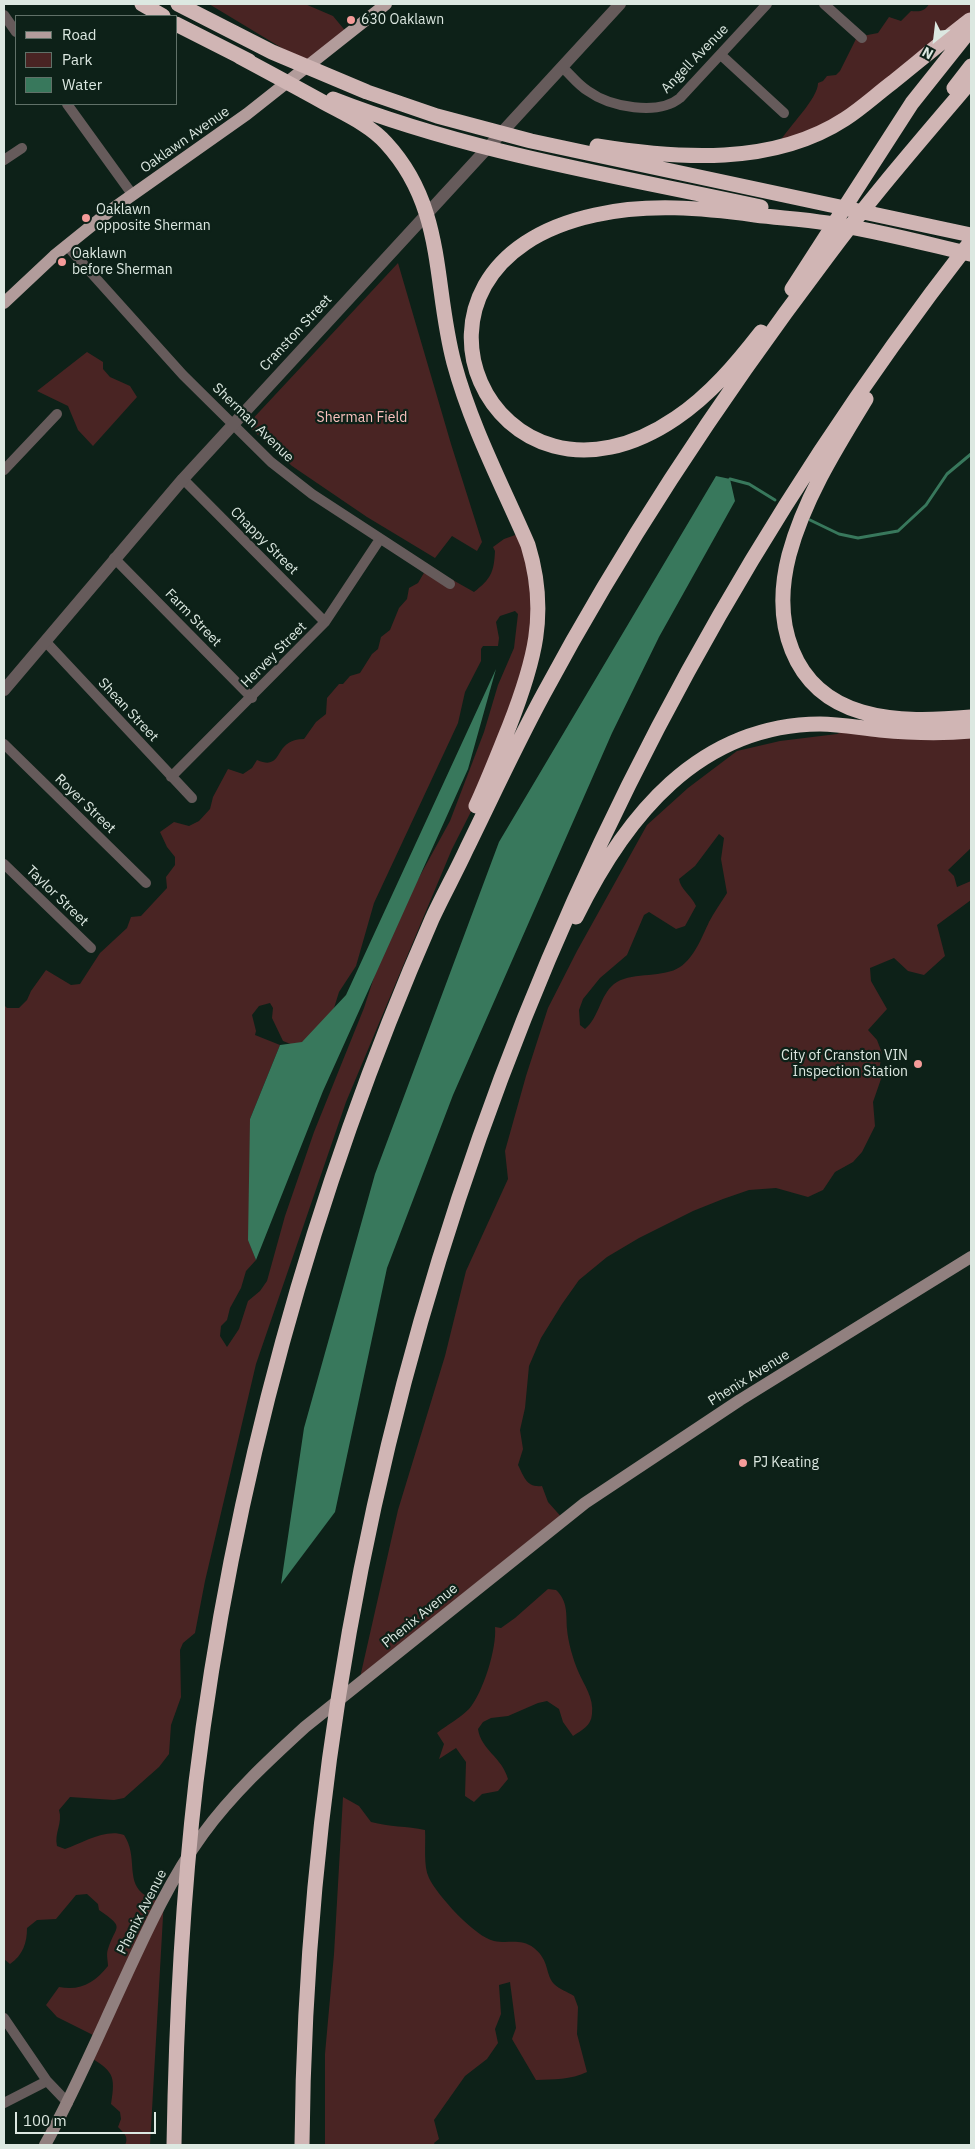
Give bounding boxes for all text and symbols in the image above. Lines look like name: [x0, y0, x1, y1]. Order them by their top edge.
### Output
place label: 630 Oaklawn: [361, 12, 444, 28]
marker: 630 Oaklawn: [345, 14, 357, 26]
legend: [15, 15, 178, 105]
north arrow: [910, 15, 960, 65]
street label: Angell Avenue: [658, 21, 732, 97]
text: Road: [62, 25, 97, 44]
text: N: [919, 43, 937, 63]
text: Park: [62, 50, 92, 69]
text: Water: [62, 75, 102, 94]
street label: Oaklawn Avenue: [137, 103, 233, 177]
place label: Oaklawn opposite Sherman: [96, 202, 211, 234]
marker: Oaklawn opposite Sherman: [80, 212, 92, 224]
place label: Oaklawn before Sherman: [72, 246, 173, 278]
marker: Oaklawn before Sherman: [56, 256, 68, 268]
street label: Cranston Street: [256, 291, 336, 375]
street label: Sherman Avenue: [209, 380, 297, 466]
park label: Sherman Field: [317, 410, 407, 426]
street label: Chappy Street: [227, 504, 301, 578]
street label: Farm Street: [161, 586, 225, 650]
street label: Hervey Street: [238, 619, 310, 691]
street label: Shean Street: [94, 675, 162, 745]
street label: Royer Street: [51, 771, 119, 837]
street label: Taylor Street: [22, 862, 92, 930]
place label: City of Cranston VIN Inspection Station: [781, 1048, 908, 1080]
marker: City of Cranston VIN Inspection Station: [912, 1058, 924, 1070]
street label: Phenix Avenue: [705, 1346, 793, 1410]
place label: PJ Keating: [753, 1455, 819, 1471]
marker: PJ Keating: [737, 1457, 749, 1469]
street label: Phenix Avenue: [379, 1580, 461, 1652]
street label: Phenix Avenue: [113, 1867, 171, 1957]
scale bar: [18, 2102, 159, 2134]
text: 100 m: [23, 2111, 67, 2130]

